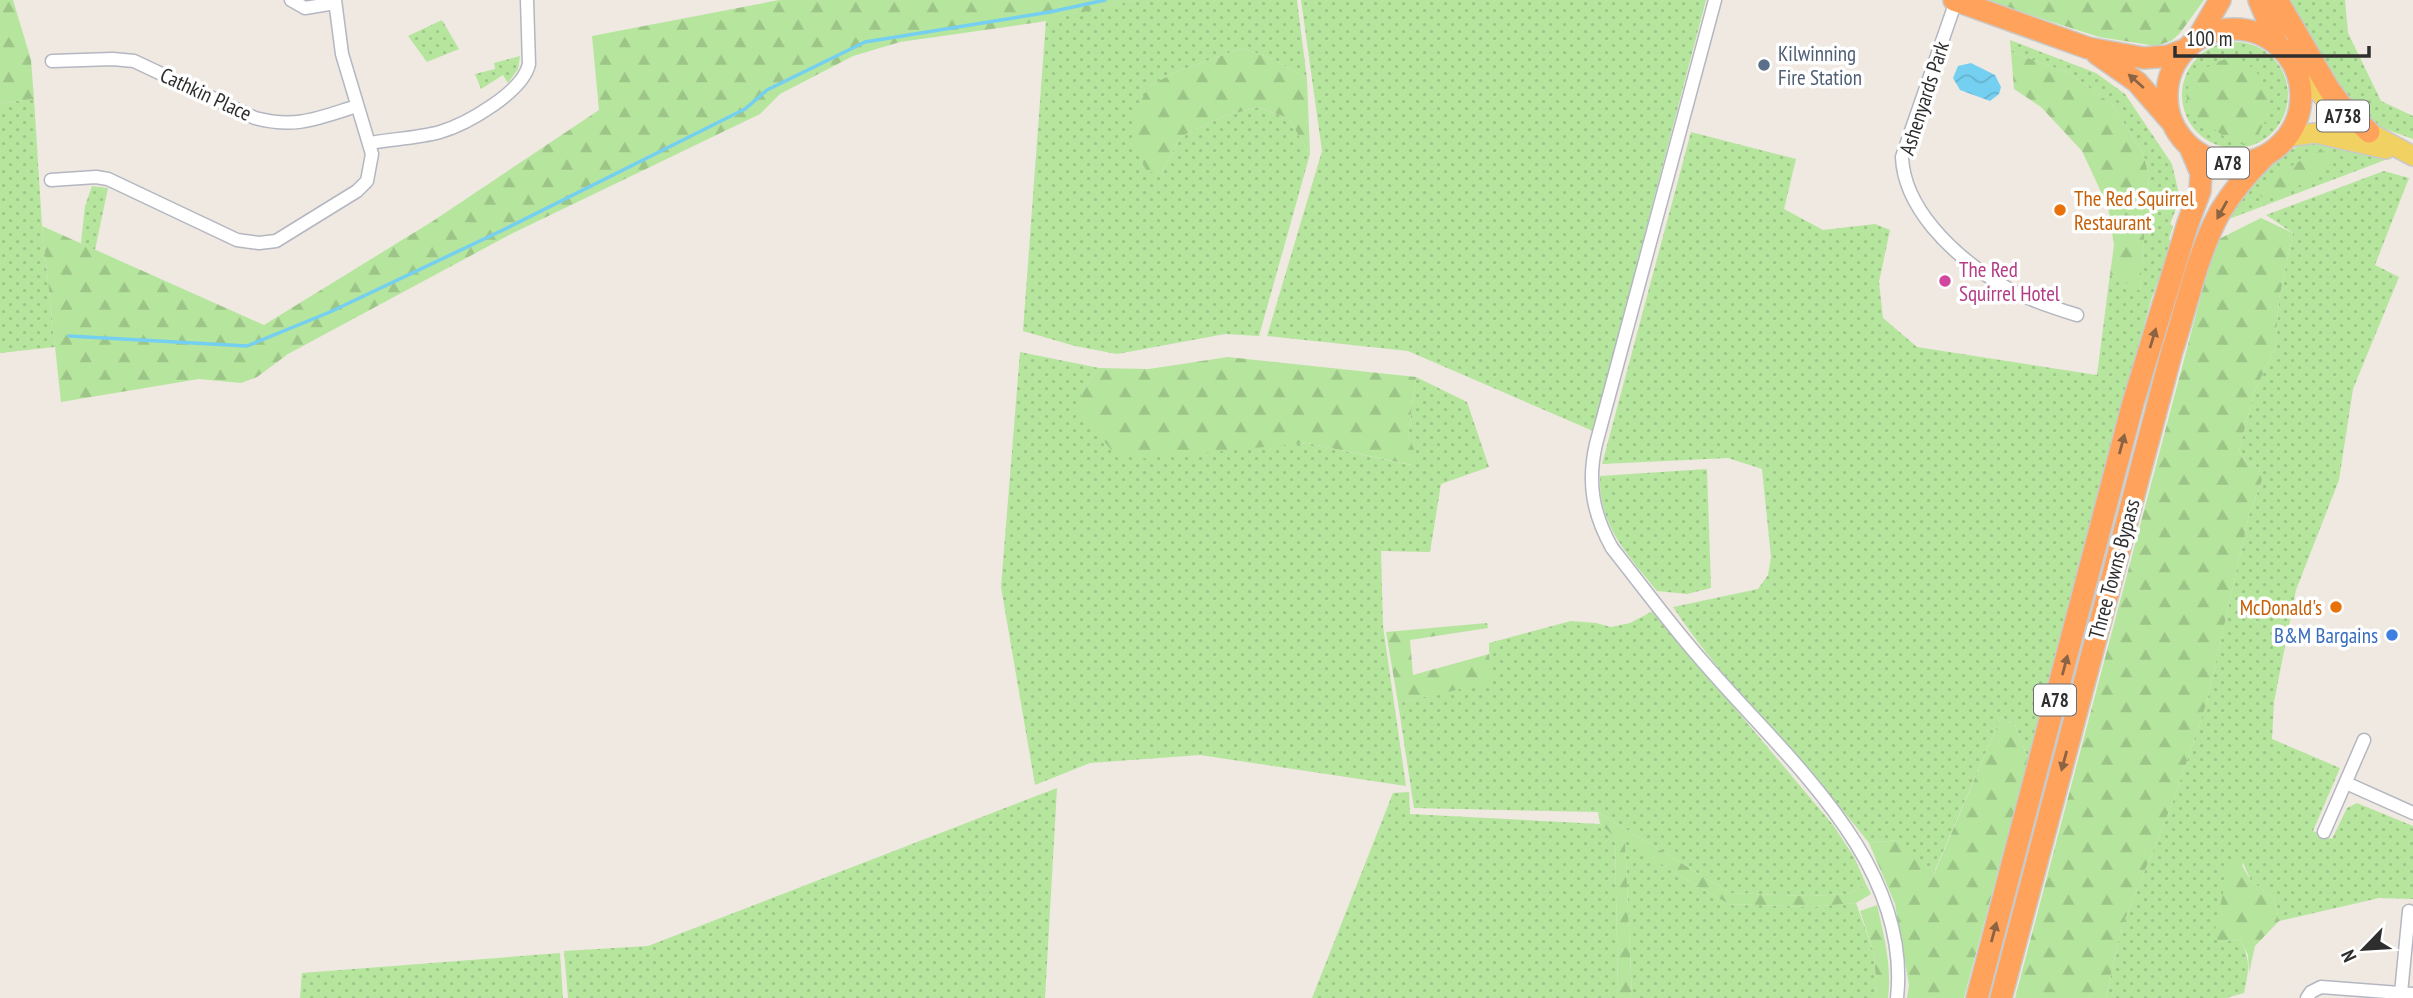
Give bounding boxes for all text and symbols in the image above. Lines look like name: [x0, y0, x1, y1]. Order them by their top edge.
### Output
scale bar: [2175, 14, 2369, 58]
text: 100 m: [2186, 25, 2232, 52]
street label: Ashenyards Park: [1893, 38, 1955, 158]
place label: Kilwinning Fire Station: [1778, 40, 1862, 91]
marker: Kilwinning Fire Station: [1756, 57, 1772, 73]
street label: Cathkin Place: [156, 61, 256, 127]
one-way arrow: [2127, 74, 2144, 90]
road number: A738: [2317, 100, 2369, 132]
road number: A78: [2207, 148, 2249, 178]
place label: The Red Squirrel Restaurant: [2074, 185, 2194, 236]
one-way arrow: [2216, 201, 2228, 220]
marker: The Red Squirrel Restaurant: [2052, 202, 2068, 218]
place label: The Red Squirrel Hotel: [1959, 256, 2060, 307]
marker: The Red Squirrel Hotel: [1937, 273, 1953, 289]
one-way arrow: [2148, 327, 2158, 348]
one-way arrow: [2117, 433, 2128, 455]
street label: Three Towns Bypass: [2082, 496, 2146, 642]
place label: McDonald's: [2240, 594, 2322, 621]
marker: McDonald's: [2328, 599, 2344, 615]
place label: B&M Bargains: [2274, 622, 2378, 649]
marker: B&M Bargains: [2384, 627, 2400, 643]
one-way arrow: [2060, 654, 2070, 675]
road number: A78: [2034, 684, 2076, 716]
one-way arrow: [2058, 750, 2068, 771]
north arrow: [2329, 914, 2399, 984]
one-way arrow: [1990, 921, 2000, 942]
text: N: [2336, 946, 2362, 966]

